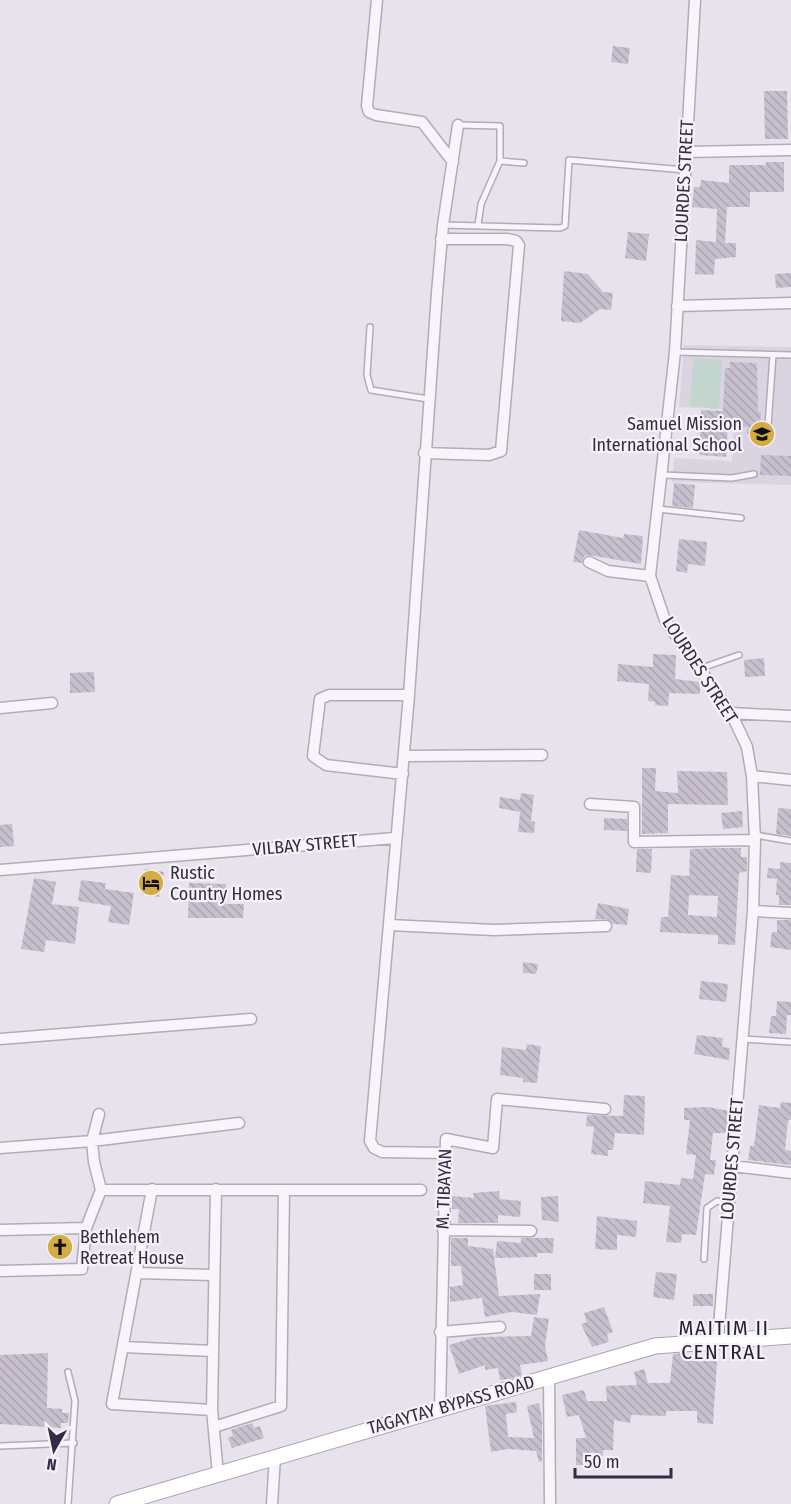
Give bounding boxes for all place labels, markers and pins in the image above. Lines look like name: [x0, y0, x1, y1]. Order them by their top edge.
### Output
place label: Samuel Mission International School: [592, 413, 742, 456]
school or university icon: Samuel Mission International School: [747, 419, 777, 449]
place label: Rustic Country Homes: [170, 862, 283, 905]
hotel icon: Rustic Country Homes: [136, 868, 166, 898]
place label: Bethlehem Retreat House: [80, 1226, 184, 1269]
church icon: Bethlehem Retreat House: [45, 1232, 75, 1262]

